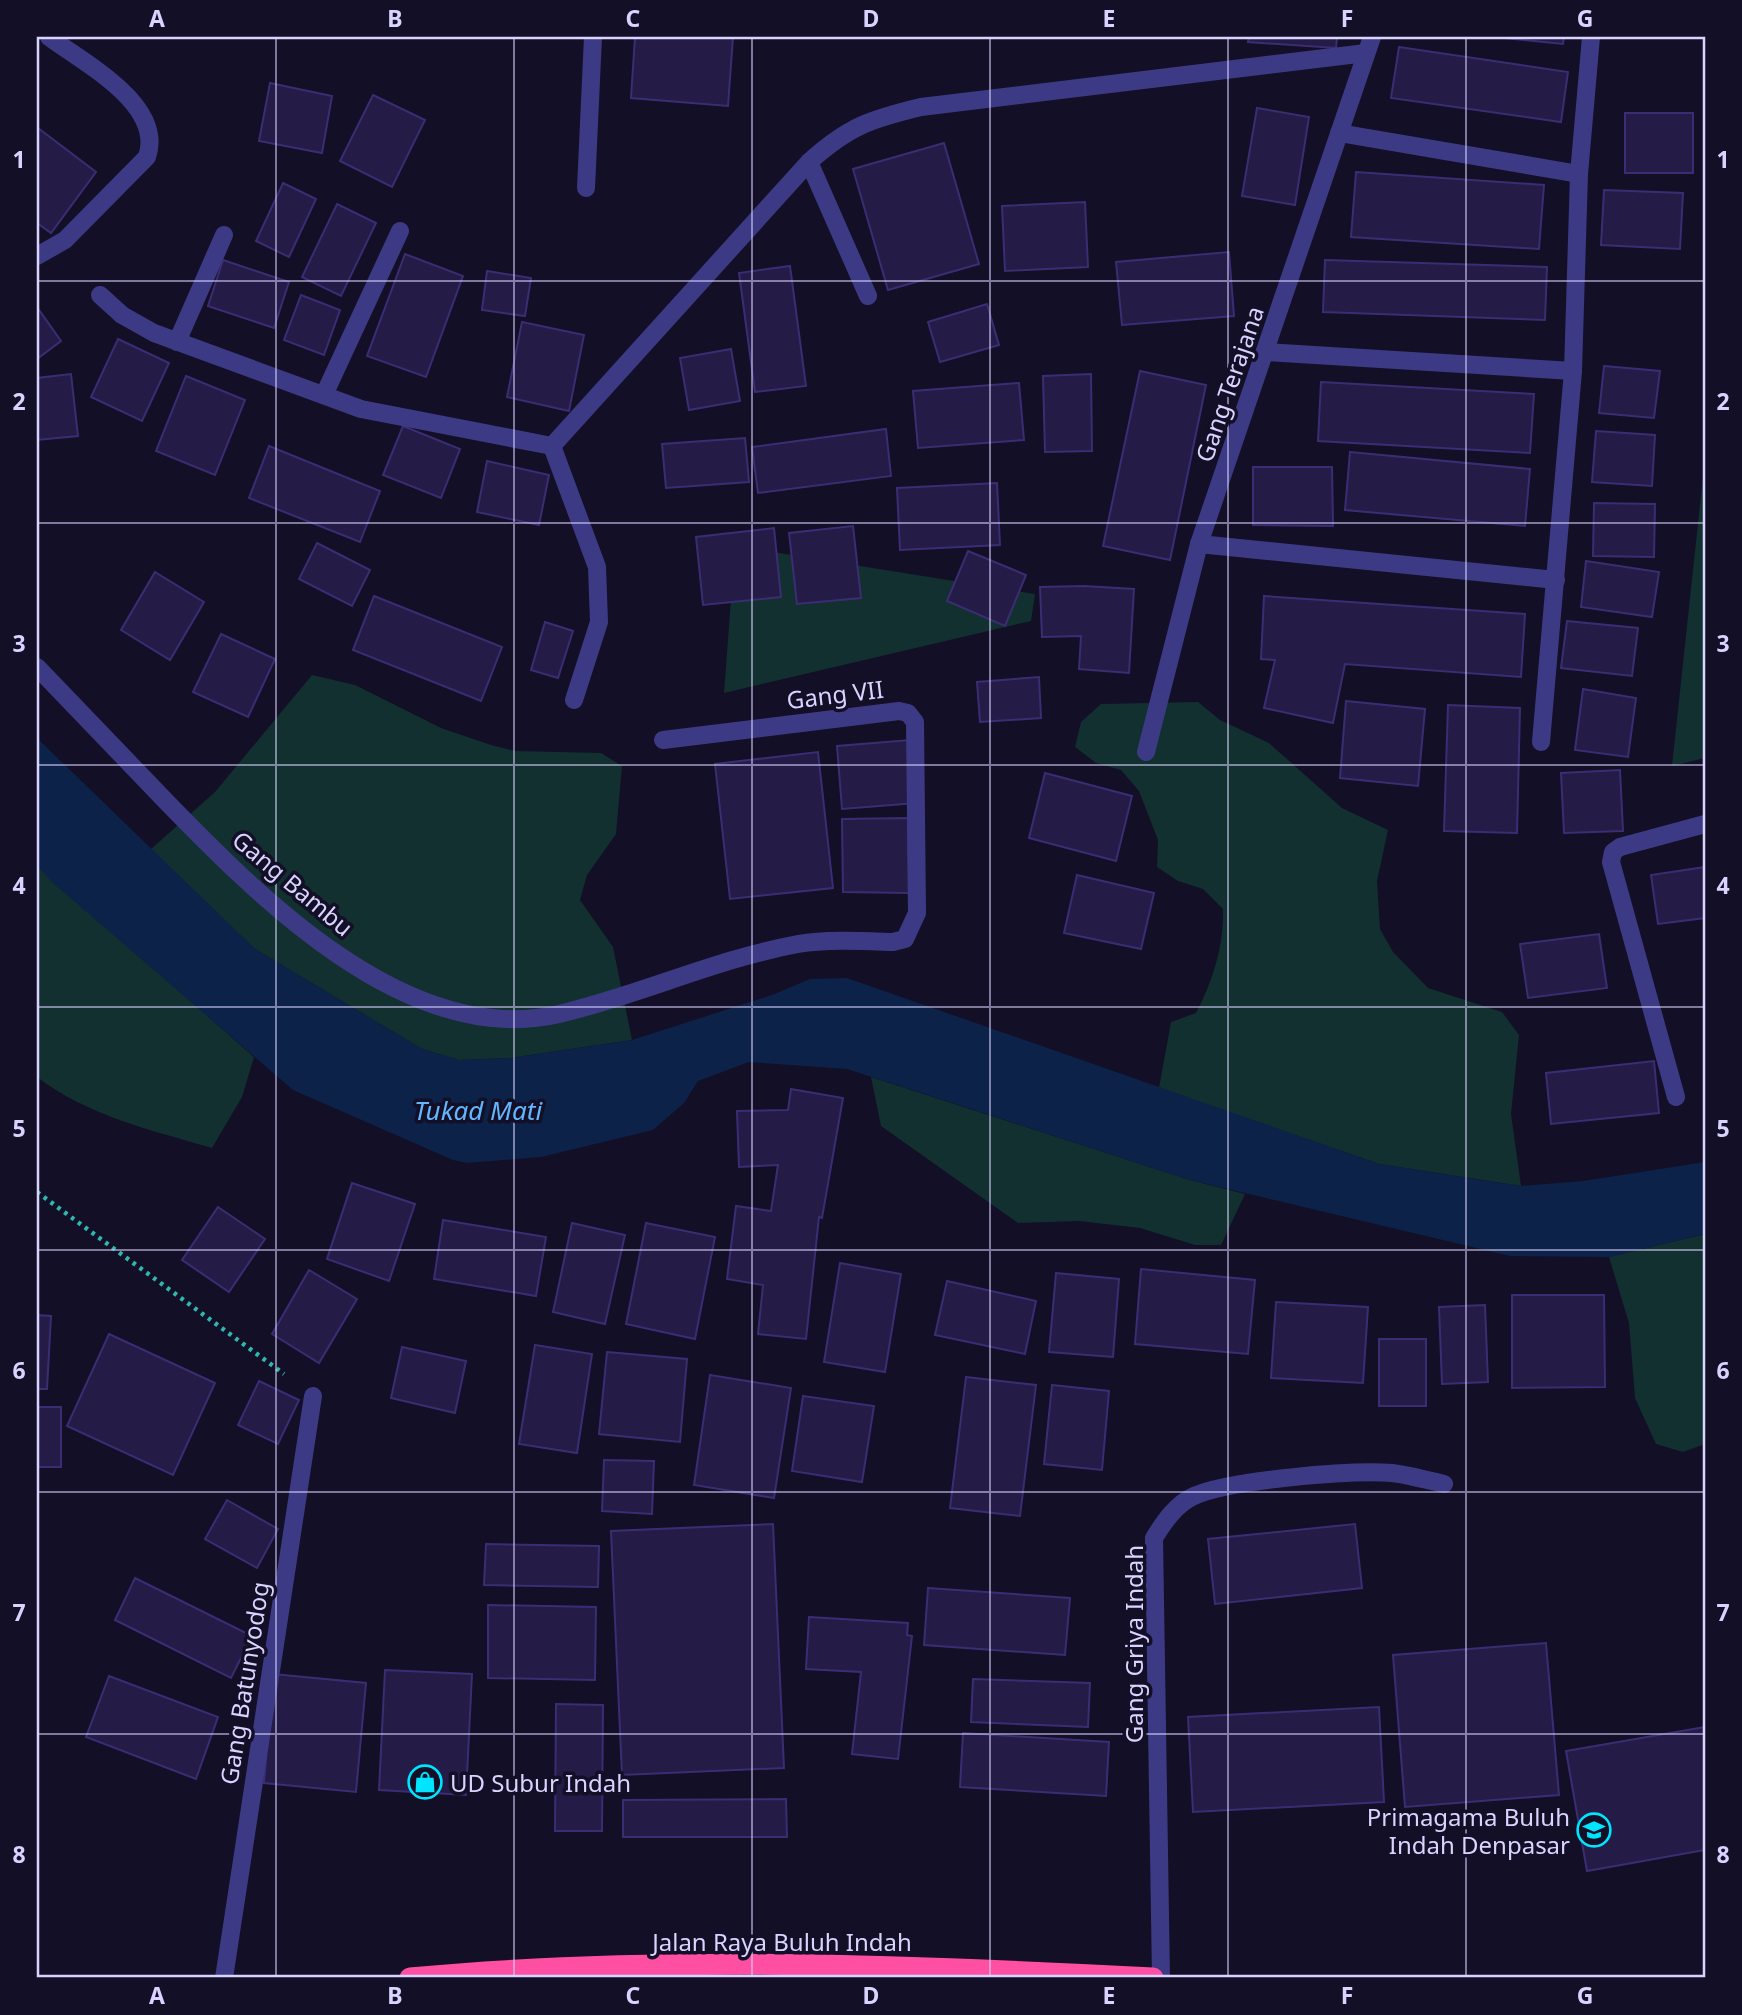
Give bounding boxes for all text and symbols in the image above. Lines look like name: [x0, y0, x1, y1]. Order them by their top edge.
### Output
text: A: [149, 2, 165, 34]
text: B: [387, 2, 403, 34]
text: C: [626, 2, 641, 34]
text: D: [863, 2, 879, 34]
text: E: [1103, 2, 1115, 34]
text: F: [1341, 2, 1353, 34]
text: G: [1577, 2, 1593, 34]
text: 1: [12, 143, 26, 175]
text: 1: [1716, 143, 1730, 175]
street label: Gang Terajana: [1187, 302, 1271, 466]
text: 2: [12, 385, 26, 417]
text: 2: [1716, 385, 1730, 417]
text: 3: [12, 627, 26, 659]
text: 3: [1716, 627, 1730, 659]
street label: Gang VII: [785, 672, 885, 716]
street label: Gang Bambu: [226, 823, 360, 943]
text: 4: [12, 869, 26, 901]
text: 4: [1716, 869, 1730, 901]
water label: Tukad Mati: [414, 1092, 543, 1128]
text: 5: [12, 1112, 26, 1144]
text: 5: [1716, 1112, 1730, 1144]
text: 6: [12, 1354, 26, 1386]
text: 6: [1716, 1354, 1730, 1386]
street label: Gang Griya Indah: [1117, 1545, 1150, 1743]
street label: Gang Batunyodog: [212, 1579, 276, 1787]
text: 7: [12, 1596, 26, 1628]
text: 7: [1716, 1596, 1730, 1628]
shop icon: UD Subur Indah: [406, 1763, 444, 1801]
place label: UD Subur Indah: [450, 1766, 631, 1799]
place label: Primagama Buluh Indah Denpasar: [1367, 1800, 1570, 1861]
school or university icon: Primagama Buluh Indah Denpasar: [1575, 1811, 1613, 1849]
text: 8: [12, 1838, 26, 1870]
text: 8: [1716, 1838, 1730, 1870]
street label: Jalan Raya Buluh Indah: [650, 1925, 912, 1958]
text: A: [149, 1979, 165, 2011]
text: B: [387, 1979, 403, 2011]
text: C: [626, 1979, 641, 2011]
text: D: [863, 1979, 879, 2011]
text: E: [1103, 1979, 1115, 2011]
text: F: [1341, 1979, 1353, 2011]
text: G: [1577, 1979, 1593, 2011]

